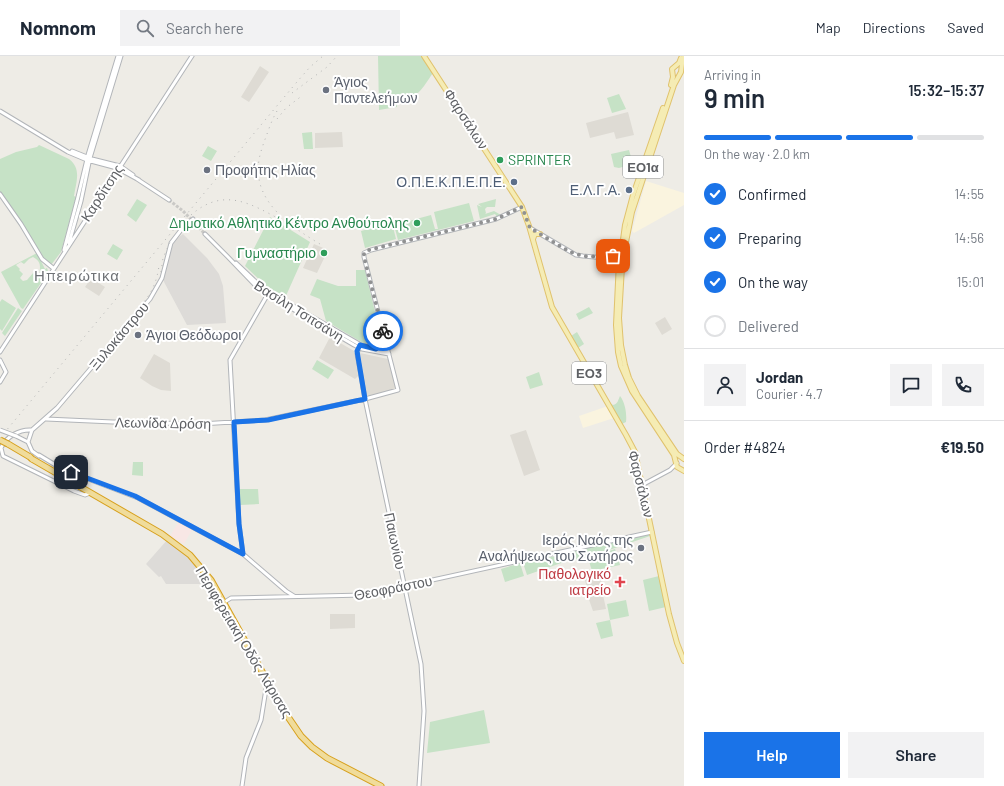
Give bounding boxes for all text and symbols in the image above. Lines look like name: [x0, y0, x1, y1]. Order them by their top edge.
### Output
search box: [120, 10, 400, 46]
text: Nomnom: [20, 16, 96, 39]
icon: search: [134, 17, 156, 39]
text: Search here: [166, 19, 244, 37]
text: Map: [816, 19, 841, 36]
text: Directions: [863, 19, 925, 36]
text: Saved: [947, 19, 984, 36]
text: Arriving in: [704, 67, 761, 83]
place label: Άγιος Παντελεήμων: [334, 73, 418, 106]
text: 15:32–15:37: [908, 81, 984, 99]
text: 9 min: [704, 82, 765, 113]
marker: Άγιος Παντελεήμων: [321, 85, 331, 95]
street label: Φαρσάλων: [441, 85, 492, 152]
text: On the way · 2.0 km: [704, 146, 810, 162]
place label: SPRINTER: [508, 151, 571, 168]
marker: SPRINTER: [495, 155, 505, 165]
road number: ΕΟ1α: [623, 156, 663, 178]
street label: Καρδίτσης: [77, 161, 126, 224]
place label: Προφήτης Ηλίας: [215, 161, 316, 178]
marker: Προφήτης Ηλίας: [202, 165, 212, 175]
place label: Ο.Π.Ε.Κ.Π.Ε.Π.Ε.: [396, 173, 506, 190]
marker: Ο.Π.Ε.Κ.Π.Ε.Π.Ε.: [509, 177, 519, 187]
place label: Ε.Λ.Γ.Α.: [570, 181, 621, 198]
icon: check: [704, 183, 726, 205]
marker: Ε.Λ.Γ.Α.: [624, 185, 634, 195]
text: Confirmed: [738, 185, 806, 203]
text: 14:55: [955, 186, 984, 202]
place label: Δημοτικό Αθλητικό Κέντρο Ανθούπολης: [169, 214, 409, 231]
marker: Δημοτικό Αθλητικό Κέντρο Ανθούπολης: [412, 218, 422, 228]
icon: check: [704, 227, 726, 249]
text: Preparing: [738, 229, 802, 247]
text: 14:56: [955, 230, 984, 246]
pin: [596, 239, 630, 273]
place label: Γυμναστήριο: [237, 244, 316, 261]
icon: bag: [602, 245, 624, 267]
marker: Γυμναστήριο: [319, 248, 329, 258]
district label: Ηπειρώτικα: [34, 266, 120, 284]
icon: check: [704, 271, 726, 293]
text: On the way: [738, 273, 808, 291]
text: 15:01: [957, 274, 984, 290]
street label: Βασίλη Τσιτσάνη: [251, 276, 347, 345]
street label: Ξυλοκάστρου: [85, 298, 152, 373]
courier: [363, 311, 403, 351]
text: Delivered: [738, 317, 799, 335]
icon: bike: [372, 320, 394, 342]
place label: Άγιοι Θεόδωροι: [146, 326, 241, 343]
marker: Άγιοι Θεόδωροι: [133, 330, 143, 340]
road number: ΕΟ3: [572, 362, 606, 384]
button: person: [704, 364, 746, 406]
button: chat: [890, 364, 932, 406]
button: phone: [942, 364, 984, 406]
text: Jordan: [756, 368, 803, 386]
text: Courier · 4.7: [756, 386, 823, 402]
street label: Λεωνίδα Δρόση: [115, 413, 211, 432]
text: Order #4824: [704, 438, 786, 456]
text: €19.50: [941, 438, 984, 456]
street label: Φαρσάλων: [625, 448, 658, 519]
pin: [54, 455, 88, 489]
icon: home: [60, 461, 82, 483]
street label: Παιωνίου: [381, 511, 410, 571]
place label: Ιερός Ναός της Αναλήψεως του Σωτήρος: [479, 531, 633, 564]
marker: Ιερός Ναός της Αναλήψεως του Σωτήρος: [636, 543, 646, 553]
street label: Περιφερειακή Οδός Λάρισας: [192, 563, 297, 721]
place label: Παθολογικό ιατρείο: [538, 565, 611, 598]
street label: Θεοφράστου: [352, 572, 434, 603]
marker: Παθολογικό ιατρείο: [614, 576, 626, 588]
button: Help: [704, 732, 840, 778]
button: Share: [848, 732, 984, 778]

